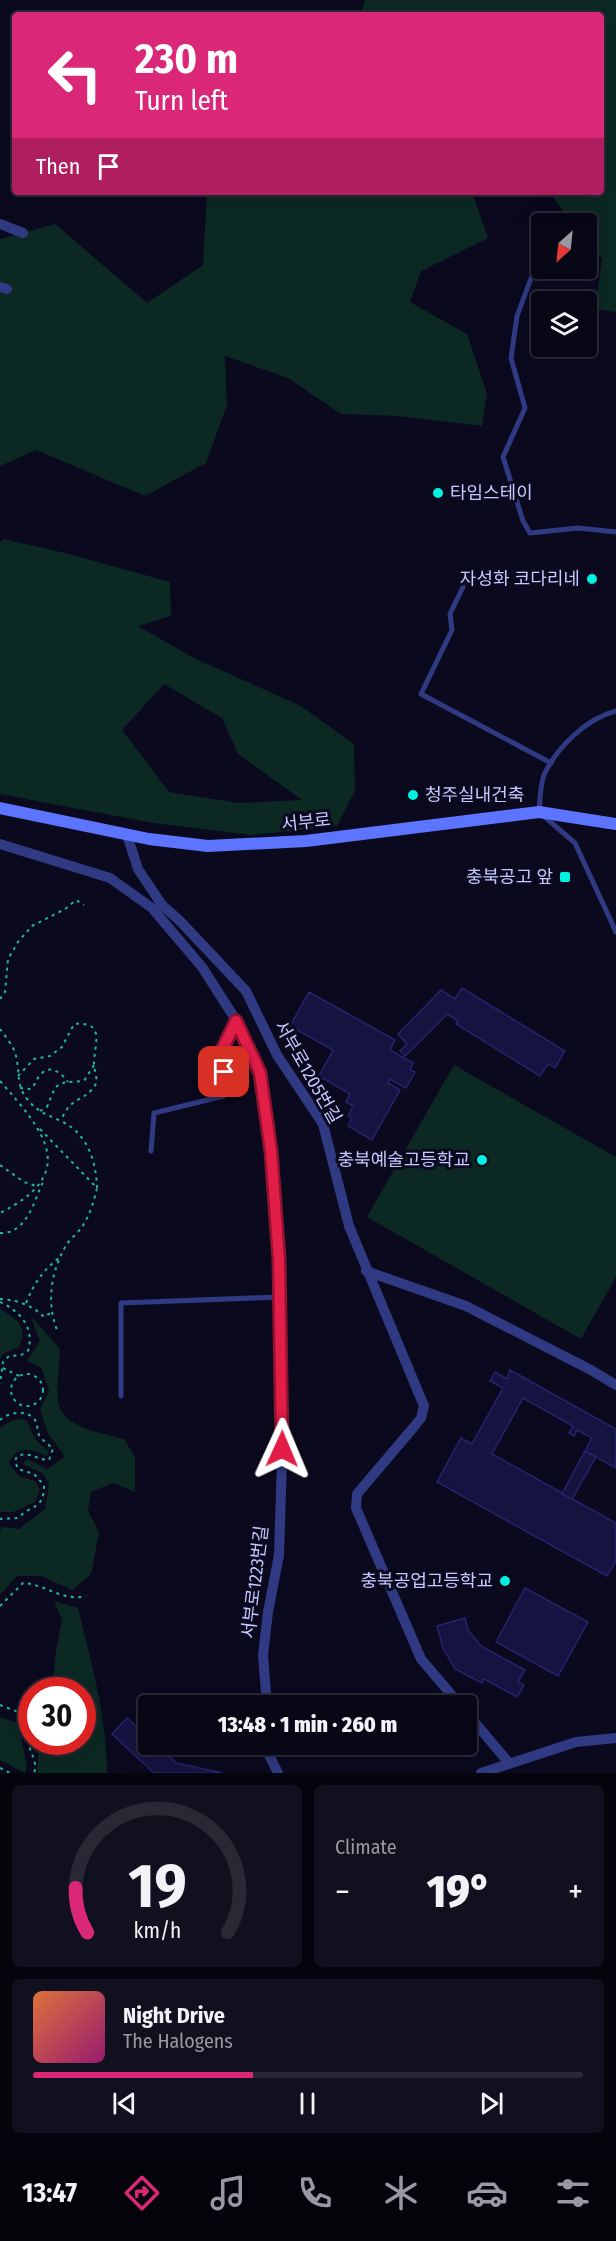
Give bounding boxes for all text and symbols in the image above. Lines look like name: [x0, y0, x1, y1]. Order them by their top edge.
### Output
text: 230 m: [135, 34, 238, 84]
icon: left: [36, 36, 114, 114]
text: Turn left: [135, 85, 228, 117]
icon: arrive: [92, 150, 125, 183]
text: Then: [36, 153, 80, 180]
north arrow: [531, 213, 597, 279]
map controls: [531, 213, 597, 357]
button: layers: [531, 291, 597, 357]
place label: 타임스테이: [450, 482, 533, 504]
marker: 타임스테이: [431, 486, 445, 500]
place label: 자성화 코다리네: [460, 568, 580, 590]
marker: 자성화 코다리네: [585, 572, 599, 586]
place label: 청주실내건축: [425, 784, 524, 806]
marker: 청주실내건축: [406, 788, 420, 802]
street label: 서부로: [280, 808, 332, 836]
place label: 충북공고 앞: [466, 866, 553, 888]
marker: 충북공고 앞: [558, 870, 572, 884]
street label: 서부로1205번길: [270, 1017, 346, 1127]
pin: [198, 1046, 249, 1097]
icon: arrive: [207, 1055, 240, 1088]
place label: 충북예술고등학교: [338, 1149, 470, 1171]
marker: 충북예술고등학교: [475, 1153, 489, 1167]
position arrow: [250, 1417, 314, 1481]
street label: 서부로1223번길: [237, 1524, 273, 1640]
place label: 충북공업고등학교: [361, 1570, 493, 1592]
marker: 충북공업고등학교: [498, 1574, 512, 1588]
speed limit sign: 30: [18, 1677, 96, 1755]
text: 13:48 · 1 min · 260 m: [218, 1711, 397, 1738]
text: Climate: [335, 1835, 397, 1859]
text: 19: [128, 1849, 186, 1924]
text: 19°: [427, 1865, 491, 1919]
text: −: [335, 1872, 350, 1912]
text: +: [568, 1872, 583, 1912]
text: km/h: [133, 1918, 181, 1944]
text: Night Drive: [123, 2002, 225, 2029]
text: The Halogens: [123, 2029, 233, 2053]
icon: previous: [108, 2087, 141, 2120]
icon: pause: [291, 2087, 324, 2120]
icon: next: [475, 2087, 508, 2120]
icon: directions: [121, 2172, 163, 2214]
icon: music: [207, 2172, 249, 2214]
icon: phone: [294, 2172, 336, 2214]
icon: climate: [380, 2172, 422, 2214]
icon: car: [466, 2172, 508, 2214]
icon: filters: [552, 2172, 594, 2214]
text: 13:47: [22, 2177, 77, 2209]

